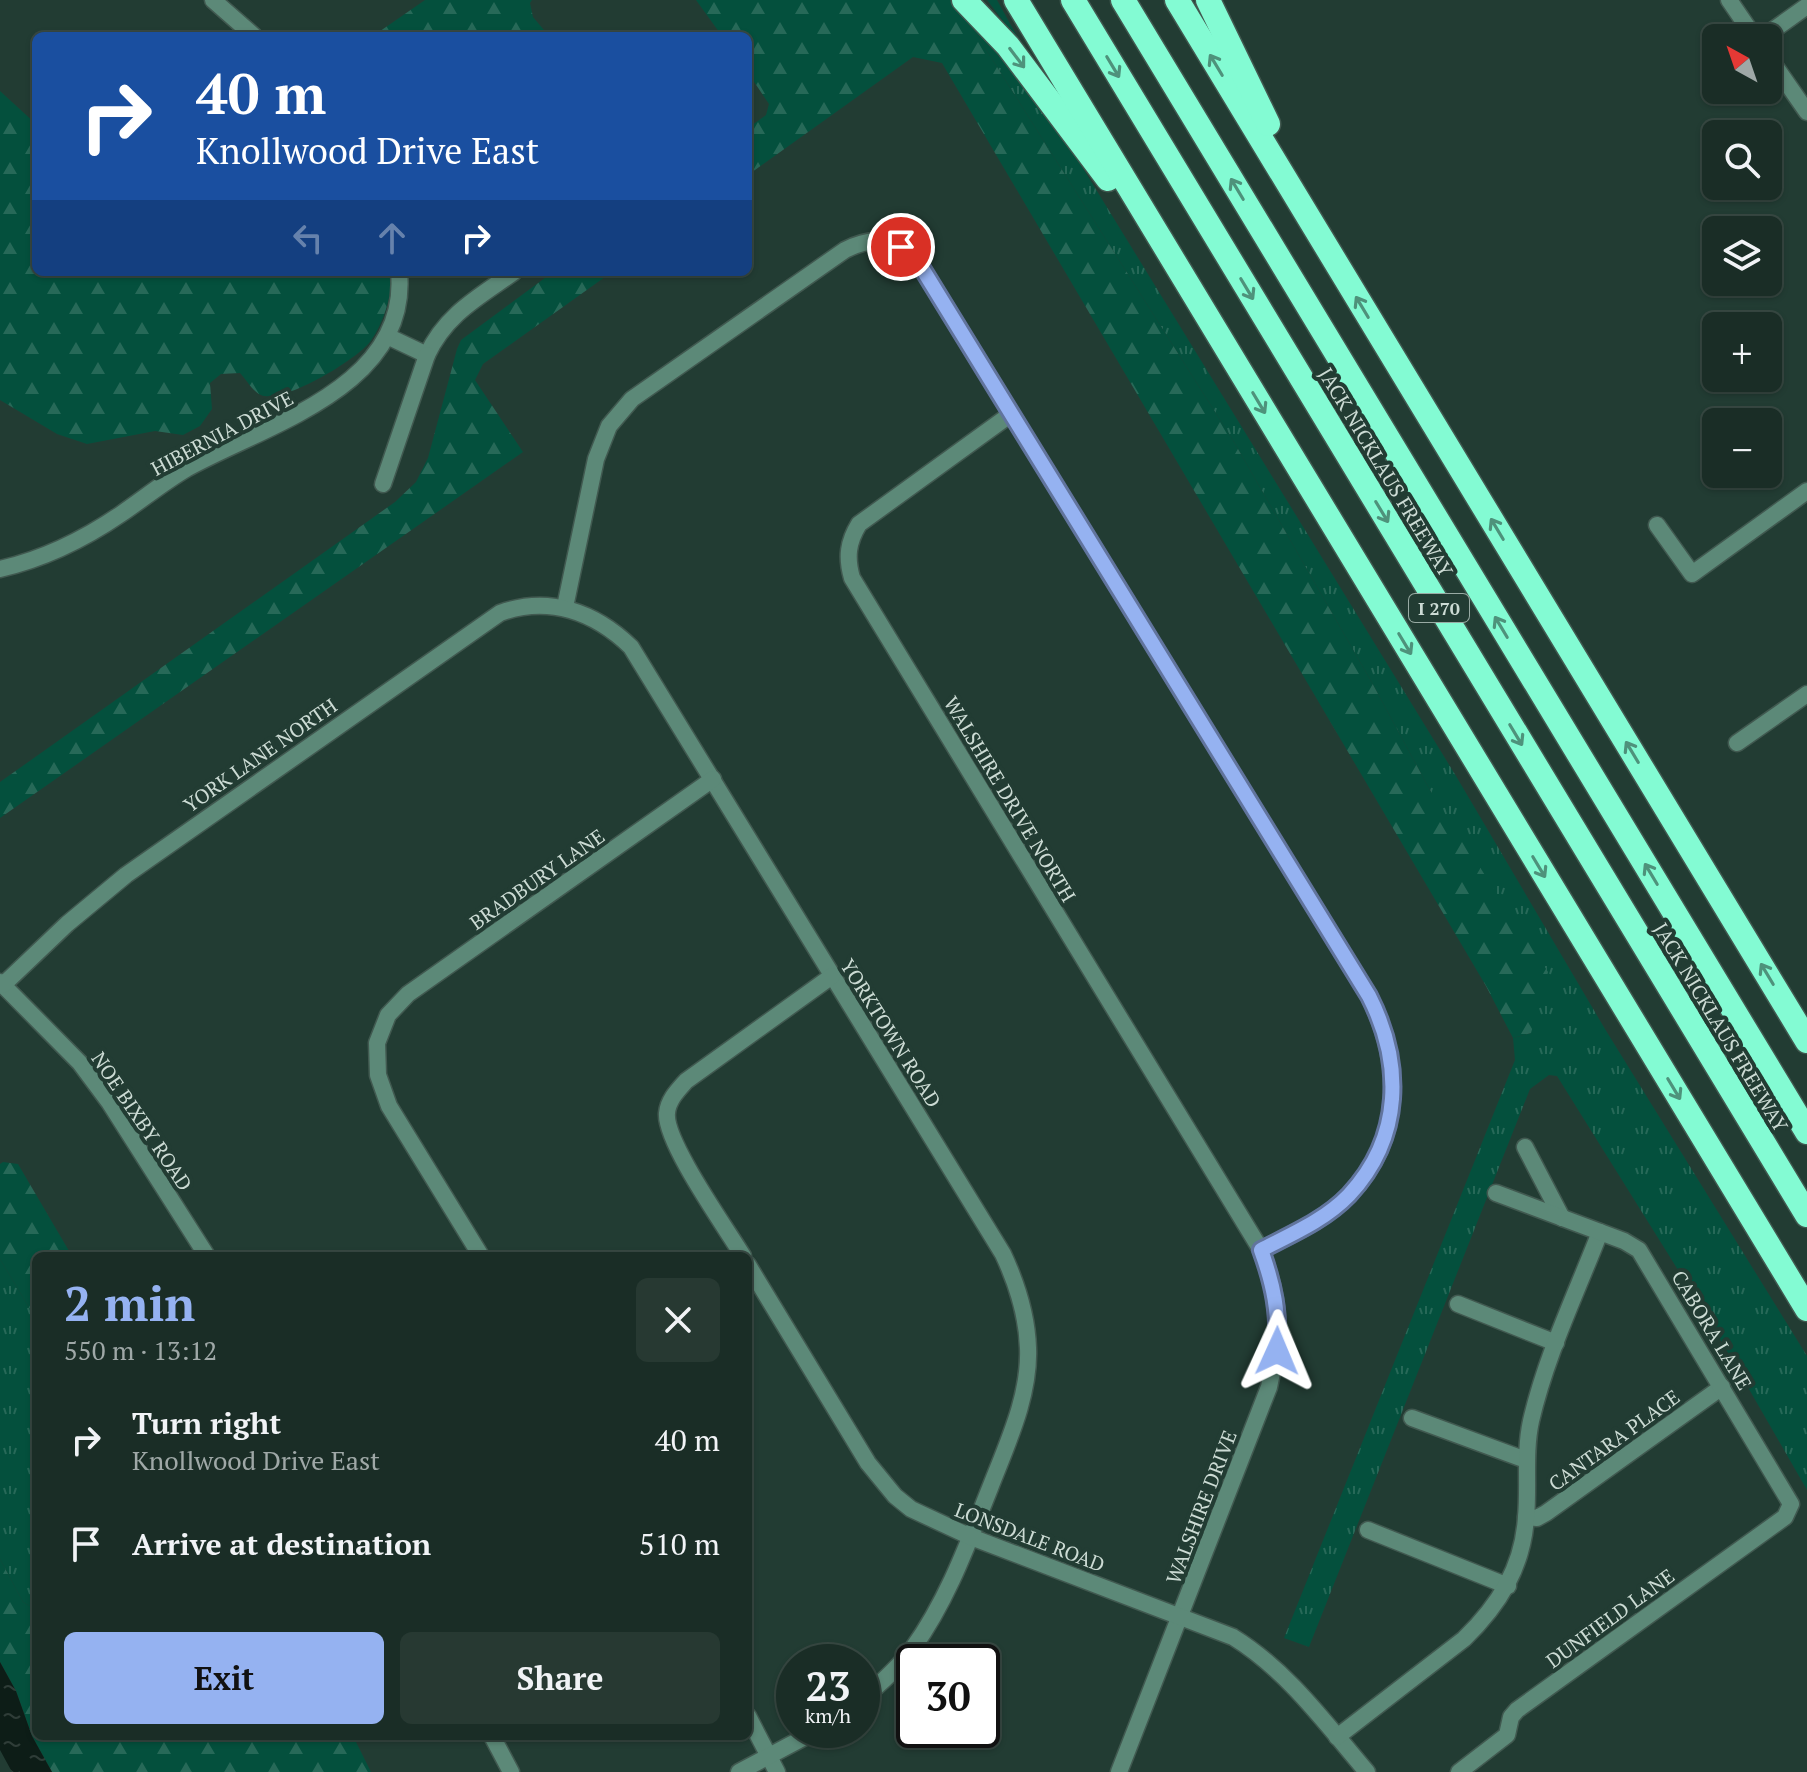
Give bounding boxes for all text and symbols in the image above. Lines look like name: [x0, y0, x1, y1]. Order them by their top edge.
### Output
north arrow: [1702, 24, 1782, 104]
map controls: [1702, 24, 1782, 488]
one-way arrow: [1008, 47, 1025, 68]
one-way arrow: [1208, 54, 1224, 77]
one-way arrow: [1105, 55, 1121, 78]
text: 40 m: [196, 56, 326, 130]
icon: right: [64, 64, 168, 168]
button: search: [1702, 120, 1782, 200]
text: Knollwood Drive East: [196, 127, 539, 174]
one-way arrow: [1229, 178, 1245, 201]
pin: [867, 213, 935, 281]
icon: left: [286, 216, 330, 260]
icon: ahead: [370, 216, 414, 260]
icon: right: [454, 216, 498, 260]
button: layers: [1702, 216, 1782, 296]
icon: arrive: [879, 225, 923, 269]
one-way arrow: [1240, 277, 1256, 300]
one-way arrow: [1354, 296, 1370, 319]
button: +: [1702, 312, 1782, 392]
street label: JACK NICKLAUS FREEWAY: [1313, 362, 1459, 582]
street label: HIBERNIA DRIVE: [146, 384, 298, 482]
one-way arrow: [1251, 391, 1267, 414]
button: −: [1702, 408, 1782, 488]
one-way arrow: [1374, 500, 1390, 523]
one-way arrow: [1489, 518, 1505, 541]
road number: I 270: [1409, 594, 1469, 622]
one-way arrow: [1493, 616, 1509, 639]
one-way arrow: [1397, 632, 1413, 655]
street label: WALSHIRE DRIVE NORTH: [938, 691, 1082, 907]
street label: YORK LANE NORTH: [178, 692, 342, 818]
one-way arrow: [1508, 723, 1524, 745]
one-way arrow: [1624, 741, 1640, 764]
street label: BRADBURY LANE: [464, 822, 610, 936]
one-way arrow: [1531, 855, 1547, 878]
one-way arrow: [1642, 863, 1658, 886]
street label: JACK NICKLAUS FREEWAY: [1648, 917, 1794, 1137]
street label: YORKTOWN ROAD: [834, 954, 948, 1112]
one-way arrow: [1759, 963, 1775, 986]
street label: NOE BIXBY ROAD: [85, 1046, 199, 1196]
one-way arrow: [1666, 1077, 1682, 1100]
street label: CABORA LANE: [1666, 1265, 1758, 1395]
text: 2 min: [64, 1271, 195, 1335]
button: close: [636, 1278, 720, 1362]
position arrow: [1235, 1309, 1319, 1393]
text: 550 m · 13:12: [64, 1333, 217, 1367]
street label: CANTARA PLACE: [1543, 1383, 1685, 1497]
text: Turn right: [132, 1403, 281, 1443]
icon: right: [64, 1418, 108, 1462]
text: 40 m: [655, 1420, 720, 1460]
street label: WALSHIRE DRIVE: [1159, 1426, 1243, 1588]
text: Knollwood Drive East: [132, 1443, 380, 1477]
street label: LONSDALE ROAD: [951, 1496, 1109, 1578]
icon: arrive: [64, 1522, 108, 1566]
text: Arrive at destination: [132, 1524, 431, 1564]
text: 510 m: [639, 1524, 720, 1564]
street label: DUNFIELD LANE: [1540, 1562, 1680, 1674]
button: Exit: [64, 1632, 384, 1724]
button: Share: [400, 1632, 720, 1724]
speed limit sign: 30: [896, 1644, 1000, 1748]
text: 23: [805, 1659, 851, 1712]
text: km/h: [805, 1702, 851, 1729]

